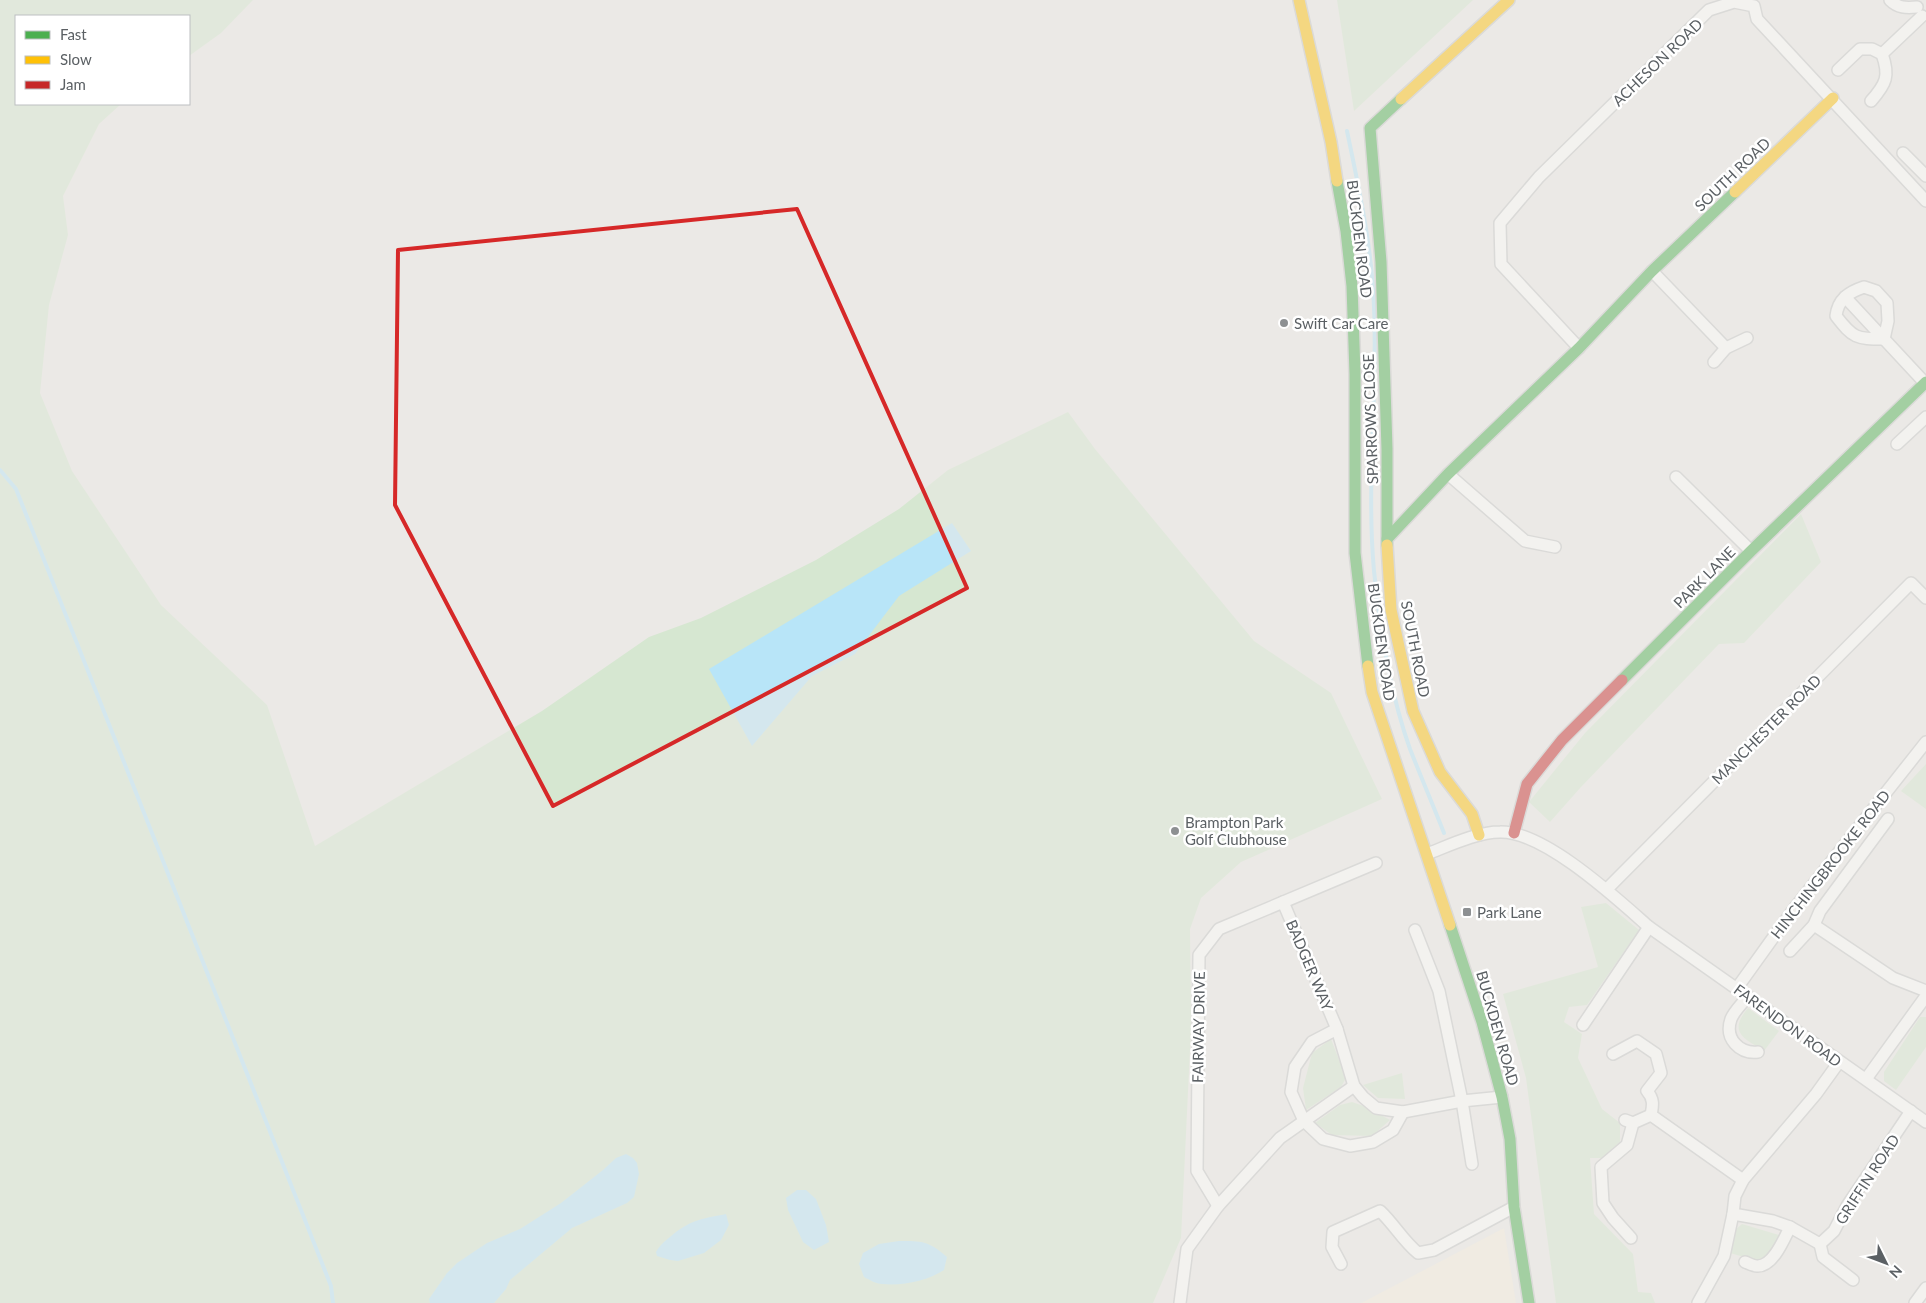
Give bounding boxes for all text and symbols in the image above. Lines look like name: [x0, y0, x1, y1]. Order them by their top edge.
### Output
legend: [15, 15, 190, 105]
street label: ACHESON ROAD: [1608, 15, 1706, 109]
text: Fast: [60, 25, 87, 43]
text: Slow: [60, 50, 92, 68]
text: Jam: [60, 75, 86, 93]
street label: SOUTH ROAD: [1691, 134, 1773, 214]
street label: BUCKDEN ROAD: [1344, 179, 1376, 299]
place label: Swift Car Care: [1294, 314, 1388, 332]
marker: Swift Car Care: [1278, 317, 1290, 329]
street label: SPARROWS CLOSE: [1359, 353, 1381, 485]
street label: PARK LANE: [1670, 543, 1738, 611]
street label: BUCKDEN ROAD: [1365, 582, 1399, 702]
street label: SOUTH ROAD: [1398, 599, 1434, 699]
street label: MANCHESTER ROAD: [1708, 671, 1824, 787]
street label: HINCHINGBROOKE ROAD: [1767, 786, 1893, 942]
place label: Brampton Park Golf Clubhouse: [1185, 813, 1287, 848]
marker: Brampton Park Golf Clubhouse: [1169, 825, 1181, 837]
place label: Park Lane: [1477, 903, 1542, 921]
marker: Park Lane: [1461, 906, 1473, 918]
street label: BADGER WAY: [1283, 917, 1338, 1014]
street label: BUCKDEN ROAD: [1473, 968, 1523, 1088]
street label: FAIRWAY DRIVE: [1188, 971, 1208, 1083]
street label: FARENDON ROAD: [1731, 980, 1845, 1070]
street label: GRIFFIN ROAD: [1831, 1131, 1903, 1227]
north arrow: [1861, 1238, 1911, 1288]
text: N: [1886, 1262, 1906, 1282]

